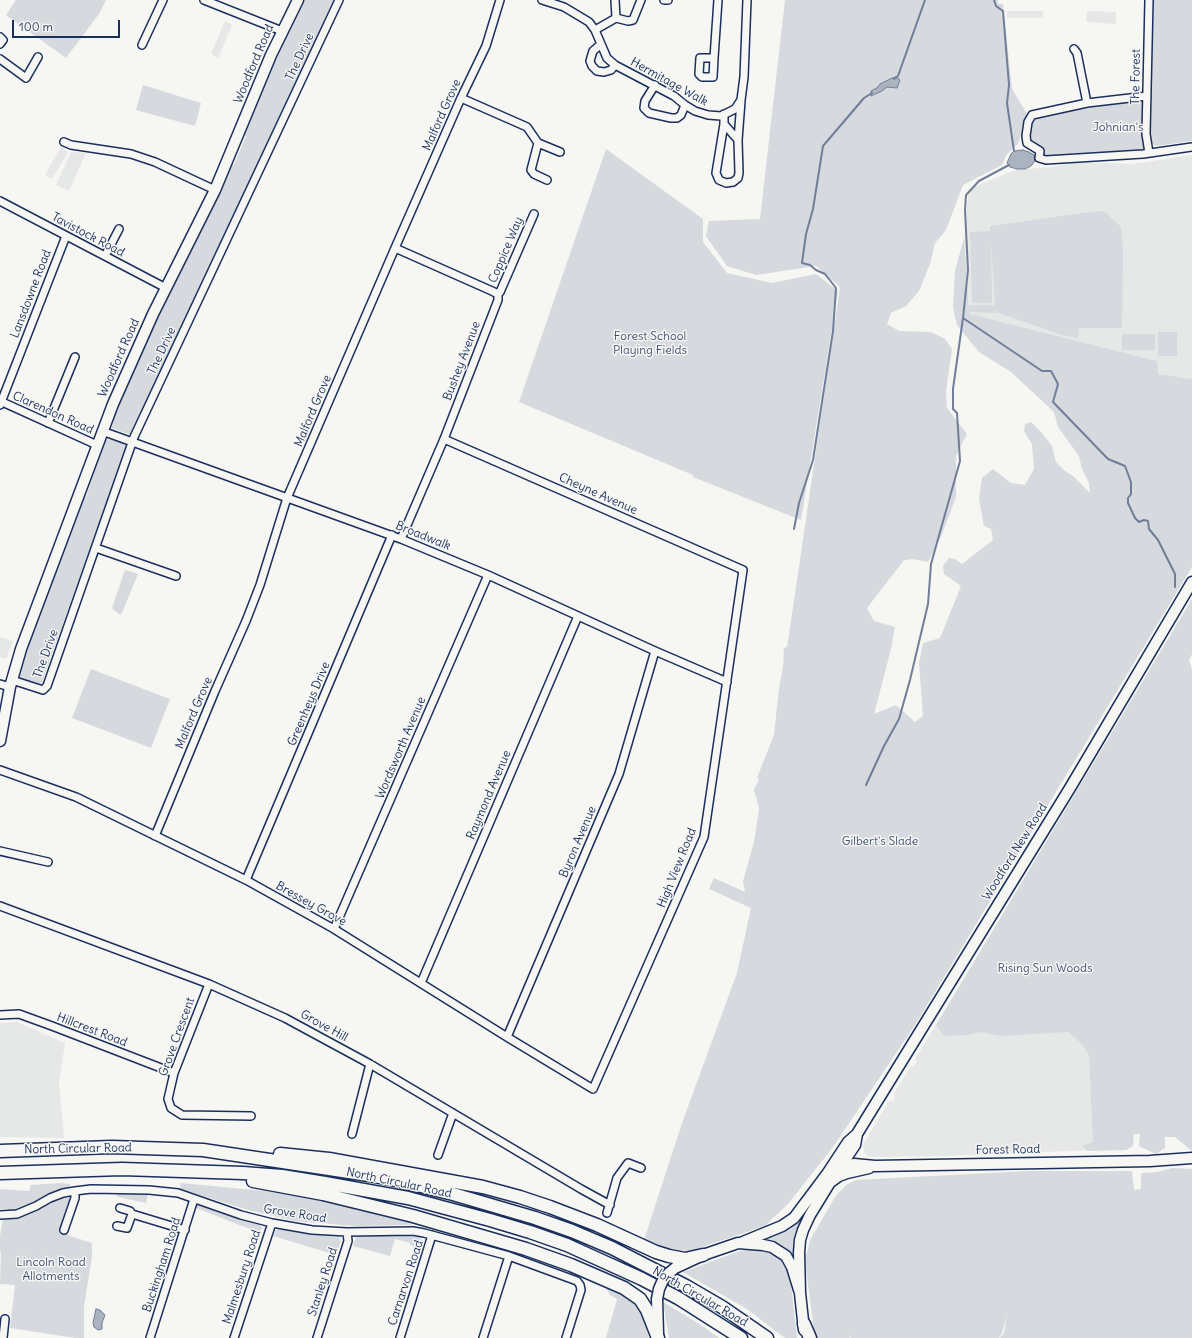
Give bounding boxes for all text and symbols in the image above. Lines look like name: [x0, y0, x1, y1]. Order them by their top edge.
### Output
scale bar: [14, 12, 122, 38]
text: 100 m: [19, 19, 53, 34]
street label: Woodford Road: [231, 22, 277, 106]
street label: The Drive: [283, 31, 317, 83]
street label: The Forest: [1128, 49, 1144, 105]
street label: Hermitage Walk: [628, 55, 710, 109]
street label: Malford Grove: [420, 77, 464, 153]
park label: Johnian's: [1093, 121, 1143, 135]
street label: Tavistock Road: [49, 210, 127, 260]
street label: Coppice Way: [486, 215, 526, 285]
street label: Lansdowne Road: [8, 248, 54, 340]
street label: Woodford Road: [95, 317, 143, 399]
street label: Bushey Avenue: [440, 319, 484, 403]
street label: The Drive: [145, 325, 179, 377]
park label: Forest School Playing Fields: [613, 330, 687, 358]
street label: Malford Grove: [291, 373, 335, 449]
street label: Clarendon Road: [10, 389, 96, 437]
street label: Cheyne Avenue: [556, 470, 640, 518]
street label: Broadwalk: [393, 518, 453, 554]
street label: The Drive: [31, 628, 61, 680]
street label: Greenheys Drive: [285, 660, 333, 748]
street label: Malford Grove: [172, 675, 216, 751]
street label: Wordsworth Avenue: [373, 695, 429, 801]
street label: Raymond Avenue: [464, 748, 514, 842]
street label: Woodford New Road: [979, 801, 1051, 903]
street label: Byron Avenue: [556, 804, 600, 880]
street label: High View Road: [654, 826, 700, 910]
park label: Gilbert's Slade: [842, 835, 918, 849]
street label: Bressey Grove: [273, 879, 349, 929]
park label: Rising Sun Woods: [998, 962, 1092, 976]
street label: Grove Crescent: [156, 996, 198, 1078]
street label: Grove Hill: [298, 1007, 350, 1045]
street label: Hillcrest Road: [55, 1010, 129, 1050]
street label: North Circular Road: [24, 1141, 132, 1157]
street label: Forest Road: [976, 1142, 1040, 1158]
street label: North Circular Road: [345, 1165, 453, 1201]
street label: Grove Road: [263, 1202, 327, 1226]
street label: Buckingham Road: [140, 1216, 184, 1314]
street label: Malmesbury Road: [220, 1228, 264, 1326]
street label: Carnarvon Road: [385, 1239, 427, 1327]
street label: Stanley Road: [305, 1246, 341, 1318]
park label: Lincoln Road Allotments: [16, 1256, 86, 1284]
street label: North Circular Road: [650, 1264, 750, 1330]

